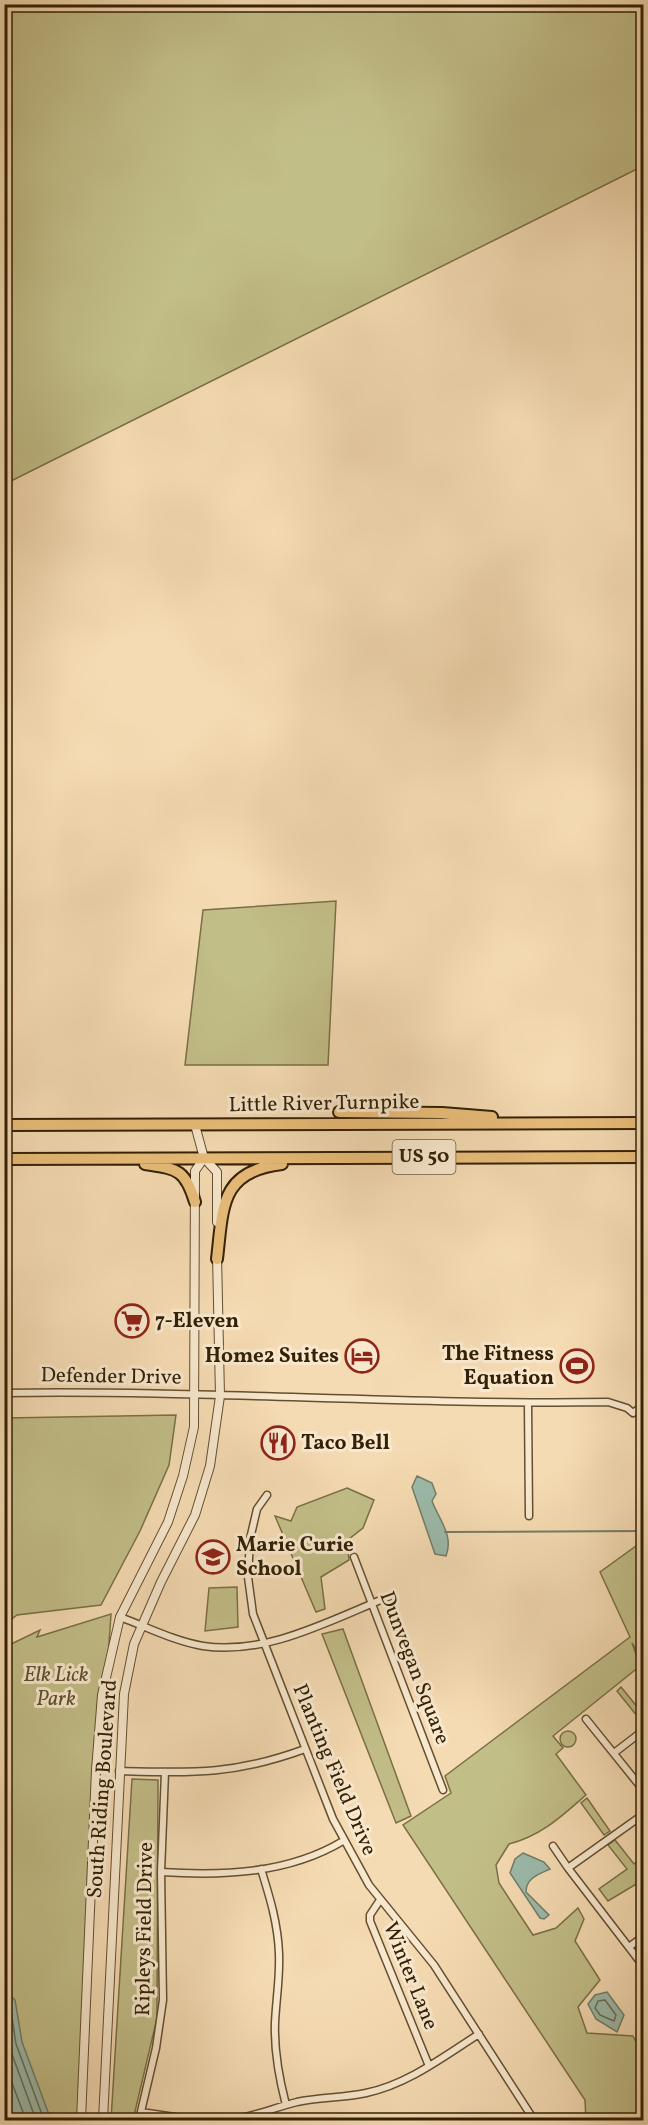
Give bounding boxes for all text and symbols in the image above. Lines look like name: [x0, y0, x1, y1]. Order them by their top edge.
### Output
street label: Little River Turnpike: [228, 1088, 420, 1120]
road number: US 50: [392, 1140, 456, 1174]
supermarket icon: 7-Eleven: [114, 1303, 150, 1339]
place label: 7-Eleven: [155, 1307, 239, 1336]
hotel icon: Home2 Suites: [344, 1338, 380, 1374]
place label: The Fitness Equation: [442, 1340, 554, 1393]
place label: Home2 Suites: [205, 1342, 339, 1371]
sports icon: The Fitness Equation: [559, 1348, 595, 1384]
street label: Defender Drive: [40, 1361, 182, 1393]
restaurant icon: Taco Bell: [260, 1425, 296, 1461]
place label: Taco Bell: [301, 1429, 390, 1458]
place label: Marie Curie School: [236, 1531, 354, 1584]
school or university icon: Marie Curie School: [195, 1539, 231, 1575]
street label: Dunvegan Square: [371, 1587, 457, 1749]
park label: Elk Lick Park: [24, 1661, 89, 1714]
street label: South Riding Boulevard: [81, 1679, 125, 1899]
street label: Planting Field Drive: [285, 1680, 383, 1860]
street label: Ripleys Field Drive: [129, 1842, 161, 2016]
street label: Winter Lane: [375, 1918, 445, 2034]

